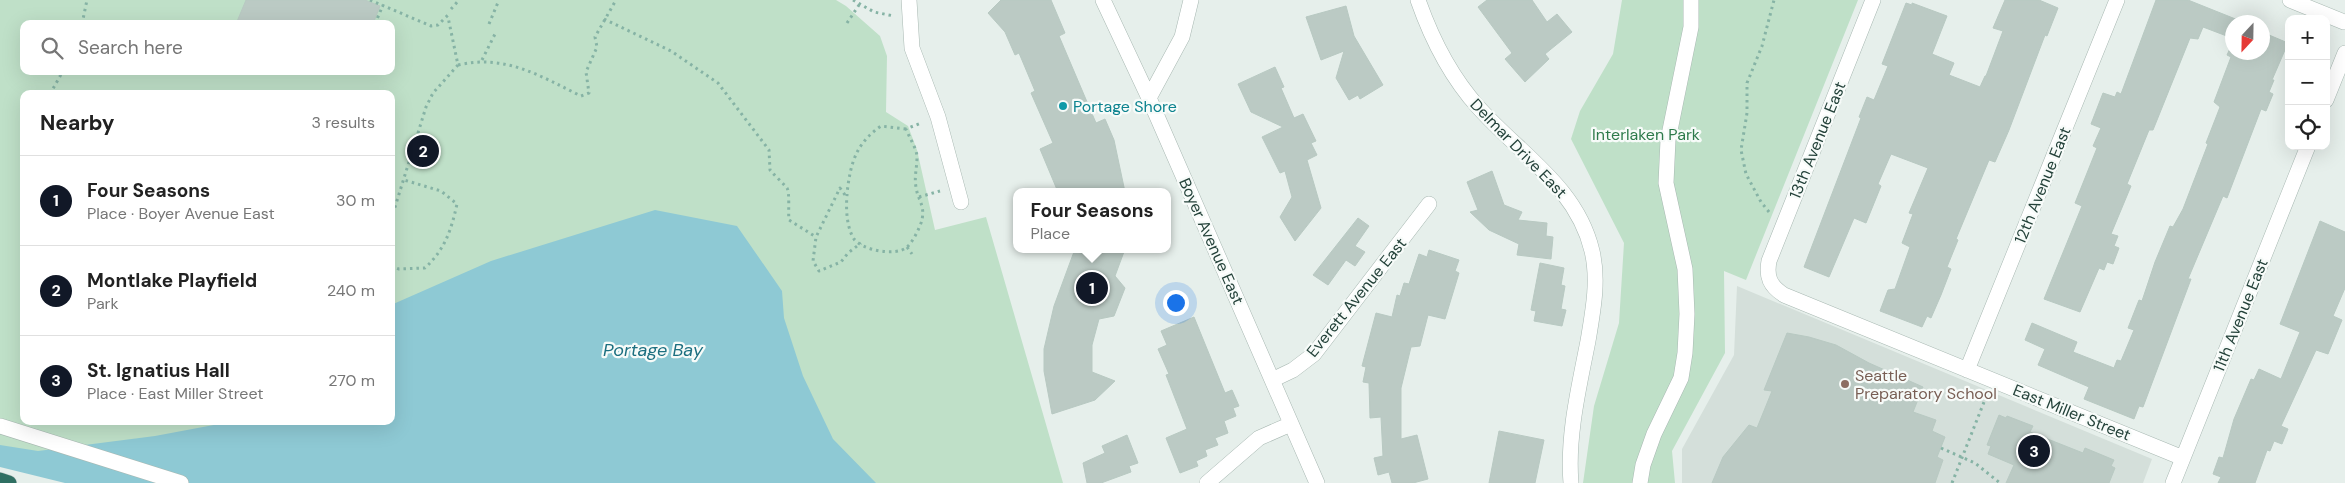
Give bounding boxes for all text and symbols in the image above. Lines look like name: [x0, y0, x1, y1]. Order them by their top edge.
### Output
north arrow: [2225, 15, 2270, 60]
map controls: [2285, 15, 2330, 150]
button: +: [2285, 15, 2330, 60]
search box: [20, 20, 395, 75]
icon: search: [38, 34, 66, 62]
text: Search here: [78, 35, 183, 60]
button: −: [2285, 60, 2330, 105]
street label: 13th Avenue East: [1784, 79, 1851, 202]
street label: Delmar Drive East: [1466, 94, 1572, 203]
place label: Portage Shore: [1073, 96, 1177, 117]
marker: Portage Shore: [1057, 100, 1069, 112]
button: locate: [2285, 105, 2330, 150]
text: Nearby: [40, 109, 114, 137]
text: 3 results: [312, 112, 375, 133]
park label: Interlaken Park: [1592, 124, 1700, 145]
street label: 12th Avenue East: [2009, 124, 2075, 247]
pin: 2: [407, 132, 439, 170]
street label: Boyer Avenue East: [1174, 175, 1249, 308]
text: Four Seasons: [87, 178, 210, 203]
popup: [1013, 188, 1171, 253]
text: 1: [53, 190, 59, 211]
text: 30 m: [336, 190, 375, 211]
text: Four Seasons: [1030, 198, 1154, 223]
text: Place · Boyer Avenue East: [87, 203, 275, 224]
text: Place: [1030, 223, 1070, 244]
street label: Everett Avenue East: [1302, 233, 1411, 361]
street label: 11th Avenue East: [2208, 256, 2273, 375]
text: Montlake Playfield: [87, 268, 257, 293]
pin: 1: [1076, 269, 1108, 307]
text: 2: [51, 280, 61, 301]
text: 240 m: [327, 280, 375, 301]
your location: [1163, 290, 1189, 316]
text: Park: [87, 293, 119, 314]
water label: Portage Bay: [603, 338, 704, 362]
text: St. Ignatius Hall: [87, 358, 230, 383]
place label: Seattle Preparatory School: [1855, 365, 1997, 404]
text: 3: [51, 370, 61, 391]
text: 270 m: [328, 370, 375, 391]
marker: Seattle Preparatory School: [1839, 378, 1851, 390]
street label: East Miller Street: [2010, 379, 2134, 446]
text: Place · East Miller Street: [87, 383, 263, 404]
pin: 3: [2018, 432, 2050, 470]

